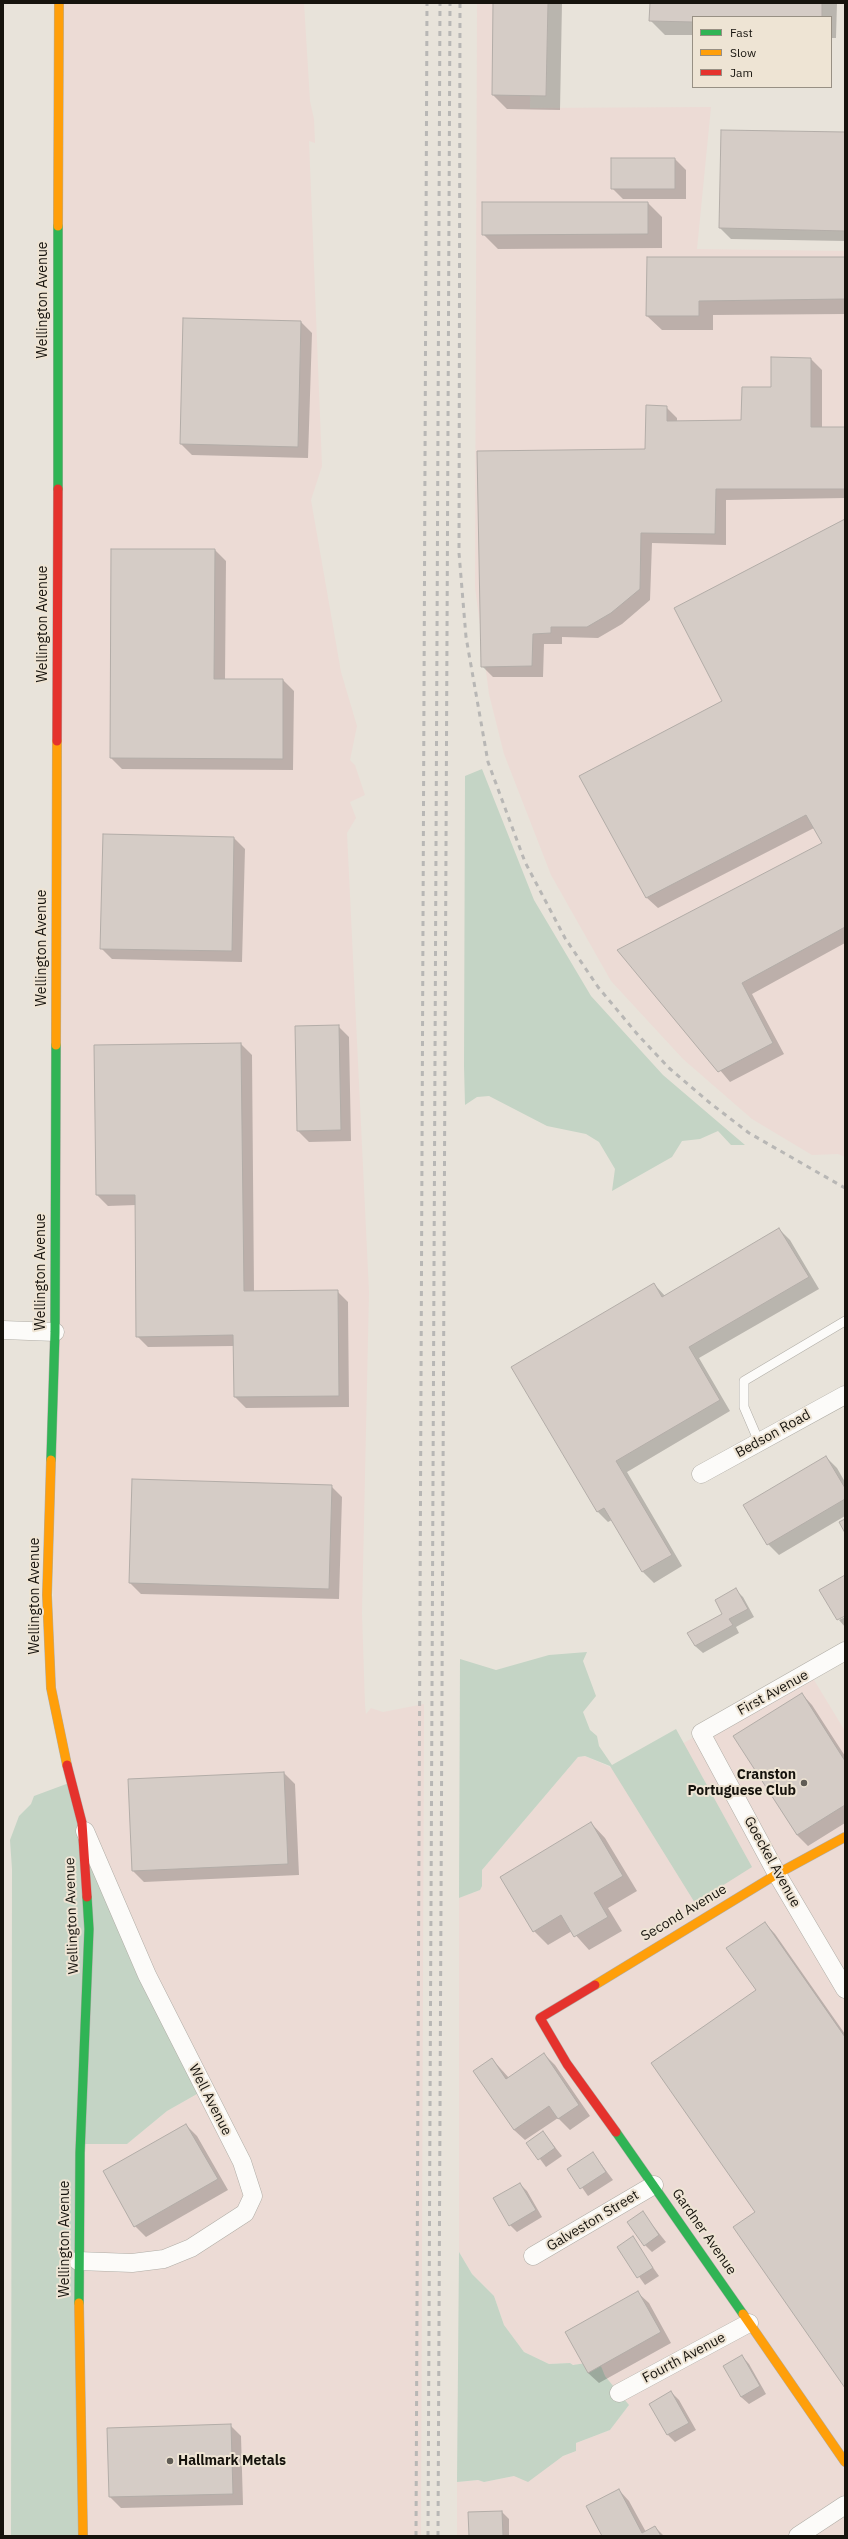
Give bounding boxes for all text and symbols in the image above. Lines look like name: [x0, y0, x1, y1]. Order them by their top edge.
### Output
legend: [692, 16, 832, 88]
text: Fast: [730, 25, 753, 40]
text: Slow: [730, 45, 756, 60]
text: Jam: [730, 65, 753, 80]
street label: Wellington Avenue: [35, 241, 51, 359]
street label: Wellington Avenue: [35, 565, 51, 683]
street label: Wellington Avenue: [34, 889, 50, 1007]
street label: Wellington Avenue: [33, 1213, 49, 1331]
street label: Bedson Road: [733, 1407, 813, 1461]
street label: Wellington Avenue: [27, 1537, 43, 1655]
street label: First Avenue: [735, 1667, 811, 1719]
place label: Cranston Portuguese Club: [687, 1767, 796, 1800]
marker: Cranston Portuguese Club: [799, 1778, 809, 1788]
street label: Goeckel Avenue: [740, 1814, 804, 1910]
street label: Wellington Avenue: [62, 1857, 82, 1975]
street label: Second Avenue: [638, 1881, 730, 1945]
street label: Well Avenue: [185, 2062, 235, 2138]
street label: Wellington Avenue: [57, 2180, 73, 2298]
street label: Gardner Avenue: [668, 2186, 740, 2278]
street label: Galveston Street: [544, 2187, 642, 2255]
street label: Fourth Avenue: [640, 2329, 728, 2387]
place label: Hallmark Metals: [178, 2453, 286, 2469]
marker: Hallmark Metals: [165, 2456, 175, 2466]

